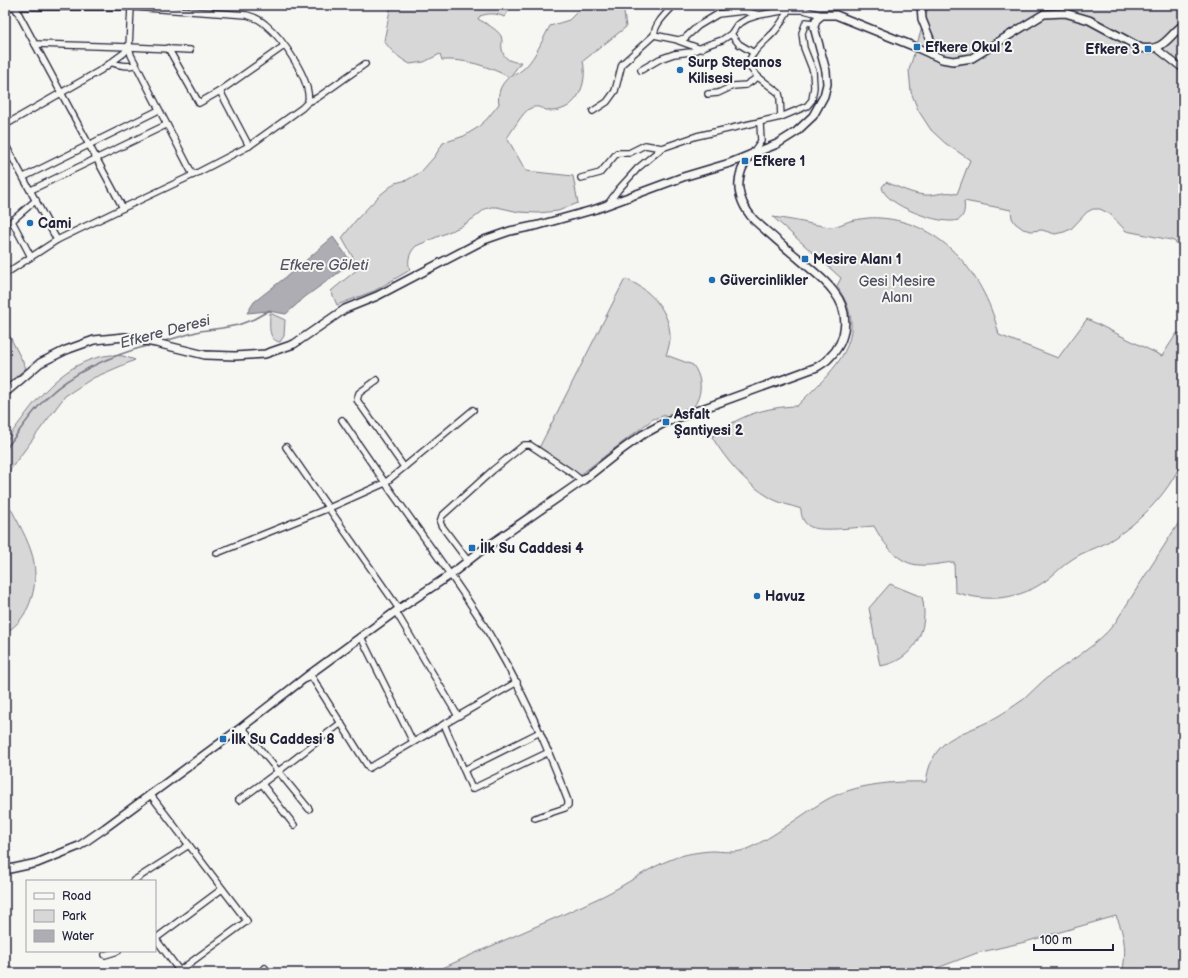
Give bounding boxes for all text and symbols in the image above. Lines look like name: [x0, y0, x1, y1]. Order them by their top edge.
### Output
place label: Efkere Okul 2: [925, 39, 1013, 56]
place label: Efkere 3: [1085, 41, 1140, 58]
marker: Efkere Okul 2: [912, 42, 922, 52]
marker: Efkere 3: [1143, 44, 1153, 54]
place label: Surp Stepanos Kilisesi: [688, 54, 782, 87]
marker: Surp Stepanos Kilisesi: [675, 65, 685, 75]
place label: Efkere 1: [753, 153, 805, 170]
marker: Efkere 1: [740, 156, 750, 166]
place label: Cami: [38, 215, 71, 232]
marker: Cami: [25, 218, 35, 228]
place label: Mesire Alanı 1: [813, 251, 902, 268]
marker: Mesire Alanı 1: [800, 254, 810, 264]
water label: Efkere Göleti: [280, 256, 369, 275]
place label: Güvercinlikler: [720, 272, 809, 289]
park label: Gesi Mesire Alanı: [859, 273, 935, 306]
marker: Güvercinlikler: [707, 275, 717, 285]
water label: Efkere Deresi: [118, 311, 213, 353]
place label: Asfalt Şantiyesi 2: [673, 406, 744, 439]
marker: Asfalt Şantiyesi 2: [661, 417, 671, 427]
place label: İlk Su Caddesi 4: [480, 538, 584, 557]
marker: İlk Su Caddesi 4: [467, 543, 477, 553]
place label: Havuz: [765, 588, 805, 605]
marker: Havuz: [752, 591, 762, 601]
place label: İlk Su Caddesi 8: [231, 729, 335, 748]
marker: İlk Su Caddesi 8: [218, 734, 228, 744]
legend: [26, 880, 156, 952]
text: Road: [62, 889, 91, 904]
text: Park: [62, 909, 86, 924]
scale bar: [1034, 926, 1113, 952]
text: Water: [62, 929, 94, 944]
text: 100 m: [1040, 933, 1072, 948]

